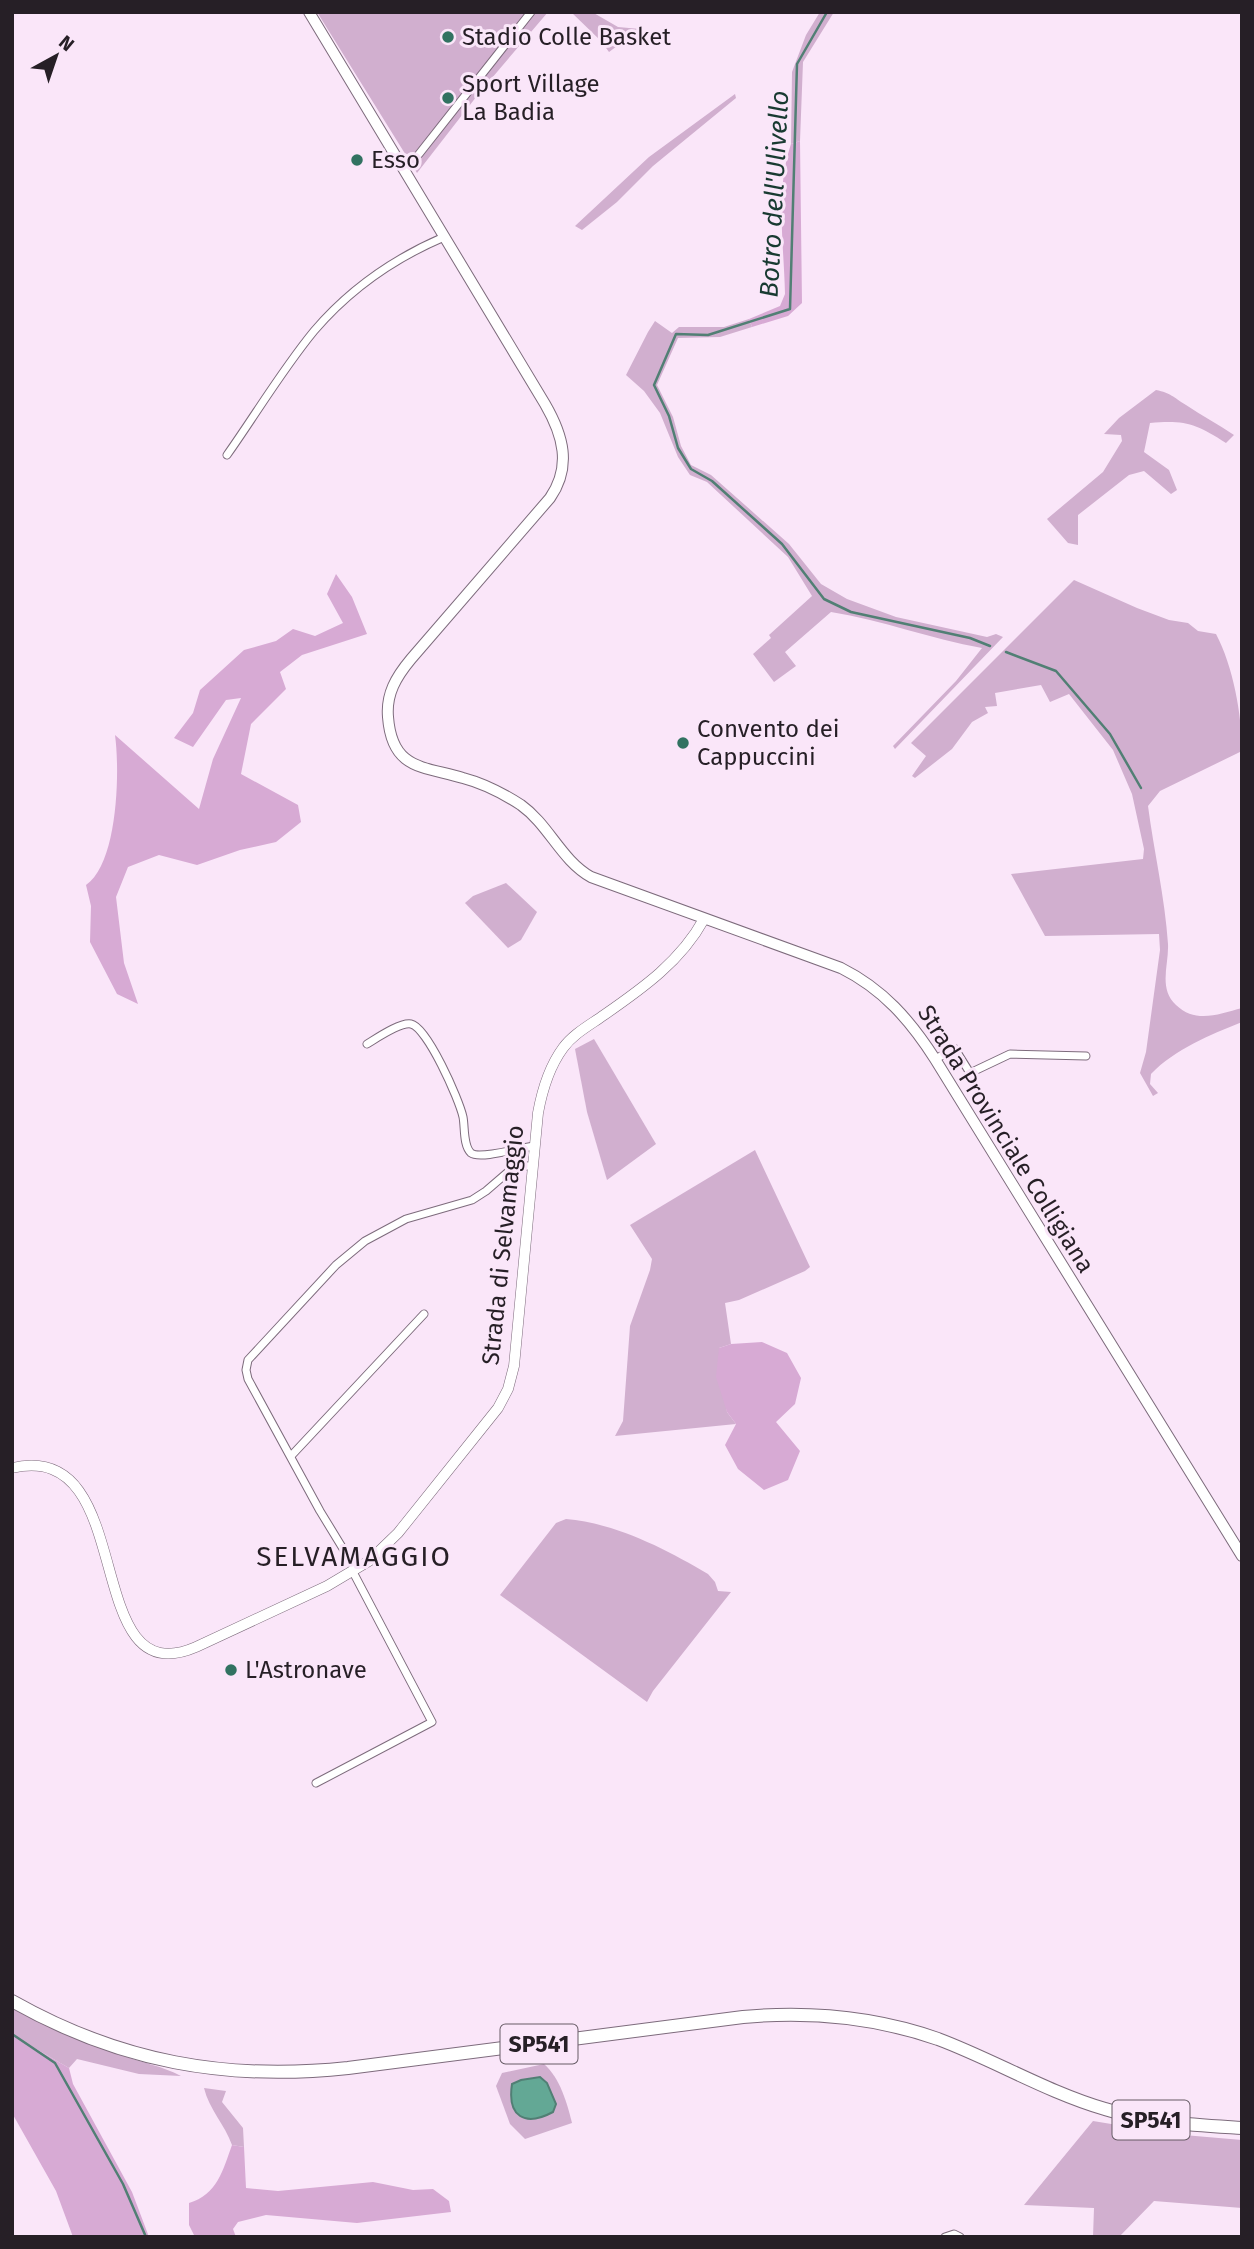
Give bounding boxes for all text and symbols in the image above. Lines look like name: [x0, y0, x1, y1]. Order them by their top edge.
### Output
north arrow: [21, 21, 91, 91]
place label: Stadio Colle Basket: [462, 23, 671, 51]
marker: Stadio Colle Basket: [440, 29, 456, 45]
text: N: [54, 30, 79, 56]
place label: Sport Village La Badia: [462, 70, 600, 126]
marker: Sport Village La Badia: [440, 90, 456, 106]
water label: Botro dell'Ulivello: [754, 90, 795, 298]
place label: Esso: [371, 146, 420, 174]
marker: Esso: [349, 152, 365, 168]
place label: Convento dei Cappuccini: [697, 715, 840, 771]
marker: Convento dei Cappuccini: [675, 735, 691, 751]
street label: Strada Provinciale Colligiana: [912, 1000, 1100, 1278]
street label: Strada di Selvamaggio: [476, 1124, 530, 1366]
district label: SELVAMAGGIO: [256, 1540, 452, 1573]
place label: L'Astronave: [245, 1656, 367, 1684]
marker: L'Astronave: [223, 1662, 239, 1678]
road number: SP541: [500, 2024, 578, 2064]
road number: SP541: [1112, 2100, 1190, 2140]

